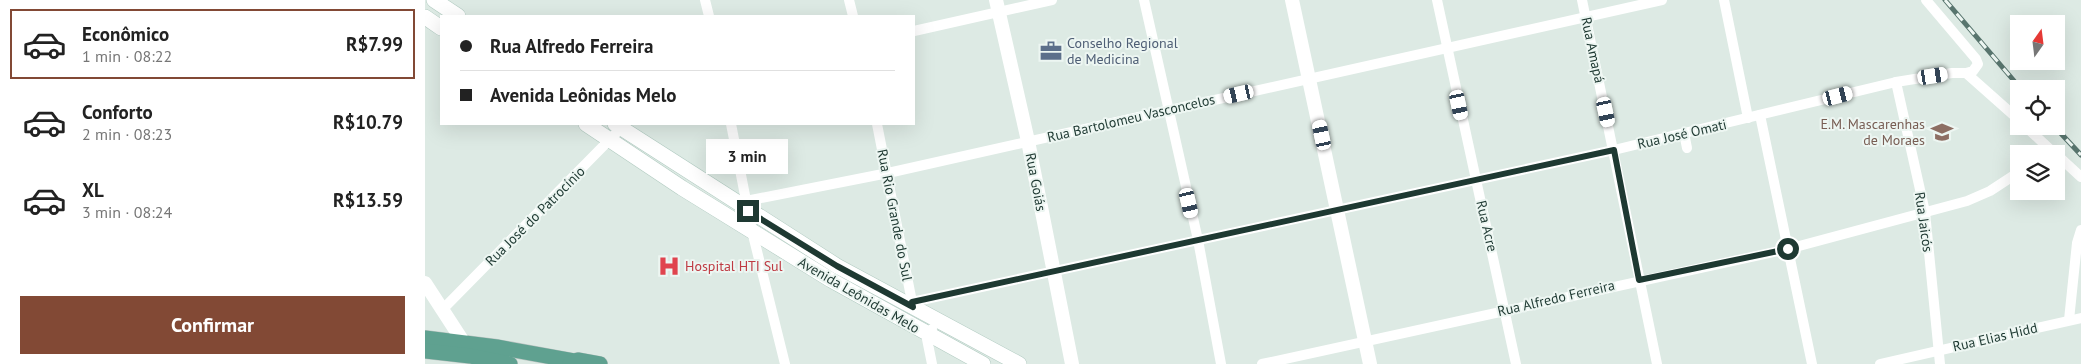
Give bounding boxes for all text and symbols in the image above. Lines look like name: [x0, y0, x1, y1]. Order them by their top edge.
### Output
street label: Rua Amapá: [1577, 15, 1609, 85]
north arrow: [2010, 15, 2065, 70]
map controls: [2010, 15, 2065, 200]
icon: car: [22, 22, 67, 67]
text: Econômico: [82, 22, 169, 46]
text: R$7.99: [346, 32, 403, 56]
text: Rua Alfredo Ferreira: [490, 34, 653, 58]
place label: Conselho Regional de Medicina: [1067, 34, 1178, 68]
office icon: Conselho Regional de Medicina: [1038, 38, 1064, 64]
text: 1 min · 08:22: [82, 46, 172, 66]
car: [1917, 66, 1948, 86]
button: locate: [2010, 80, 2065, 135]
text: Avenida Leônidas Melo: [490, 83, 676, 107]
car: [1222, 83, 1255, 105]
car: [1821, 85, 1854, 107]
car: [1448, 89, 1469, 121]
street label: Rua Bartolomeu Vasconcelos: [1045, 90, 1217, 146]
car: [1595, 96, 1616, 128]
icon: car: [22, 100, 67, 145]
text: Conforto: [82, 100, 153, 124]
text: R$10.79: [333, 110, 403, 134]
street label: Rua José Omati: [1636, 115, 1728, 153]
place label: E.M. Mascarenhas de Moraes: [1821, 115, 1925, 149]
car: [1311, 119, 1332, 151]
school or university icon: E.M. Mascarenhas de Moraes: [1929, 119, 1955, 145]
text: 2 min · 08:23: [82, 124, 172, 144]
callout: 3 min: [707, 138, 789, 174]
button: layers: [2010, 145, 2065, 200]
text: 3 min: [727, 146, 767, 166]
street label: Rua Rio Grande do Sul: [873, 148, 917, 282]
street label: Rua Goiás: [1022, 151, 1050, 213]
street label: Rua José do Patrocínio: [481, 162, 589, 270]
icon: car: [22, 178, 67, 223]
text: XL: [82, 178, 104, 202]
car: [1178, 187, 1199, 219]
text: R$13.59: [333, 188, 403, 212]
street label: Rua Jaicós: [1911, 191, 1937, 253]
street label: Rua Acre: [1472, 199, 1502, 253]
route end: [737, 200, 759, 222]
text: 3 min · 08:24: [82, 202, 172, 222]
route start: [1777, 238, 1799, 260]
hospital icon: Hospital HTI Sul: [656, 253, 682, 279]
street label: Avenida Leônidas Melo: [795, 253, 923, 337]
place label: Hospital HTI Sul: [685, 257, 783, 275]
street label: Rua Alfredo Ferreira: [1496, 276, 1616, 320]
button: Confirmar: [20, 296, 405, 354]
street label: Rua Elias Hidd: [1951, 318, 2039, 356]

